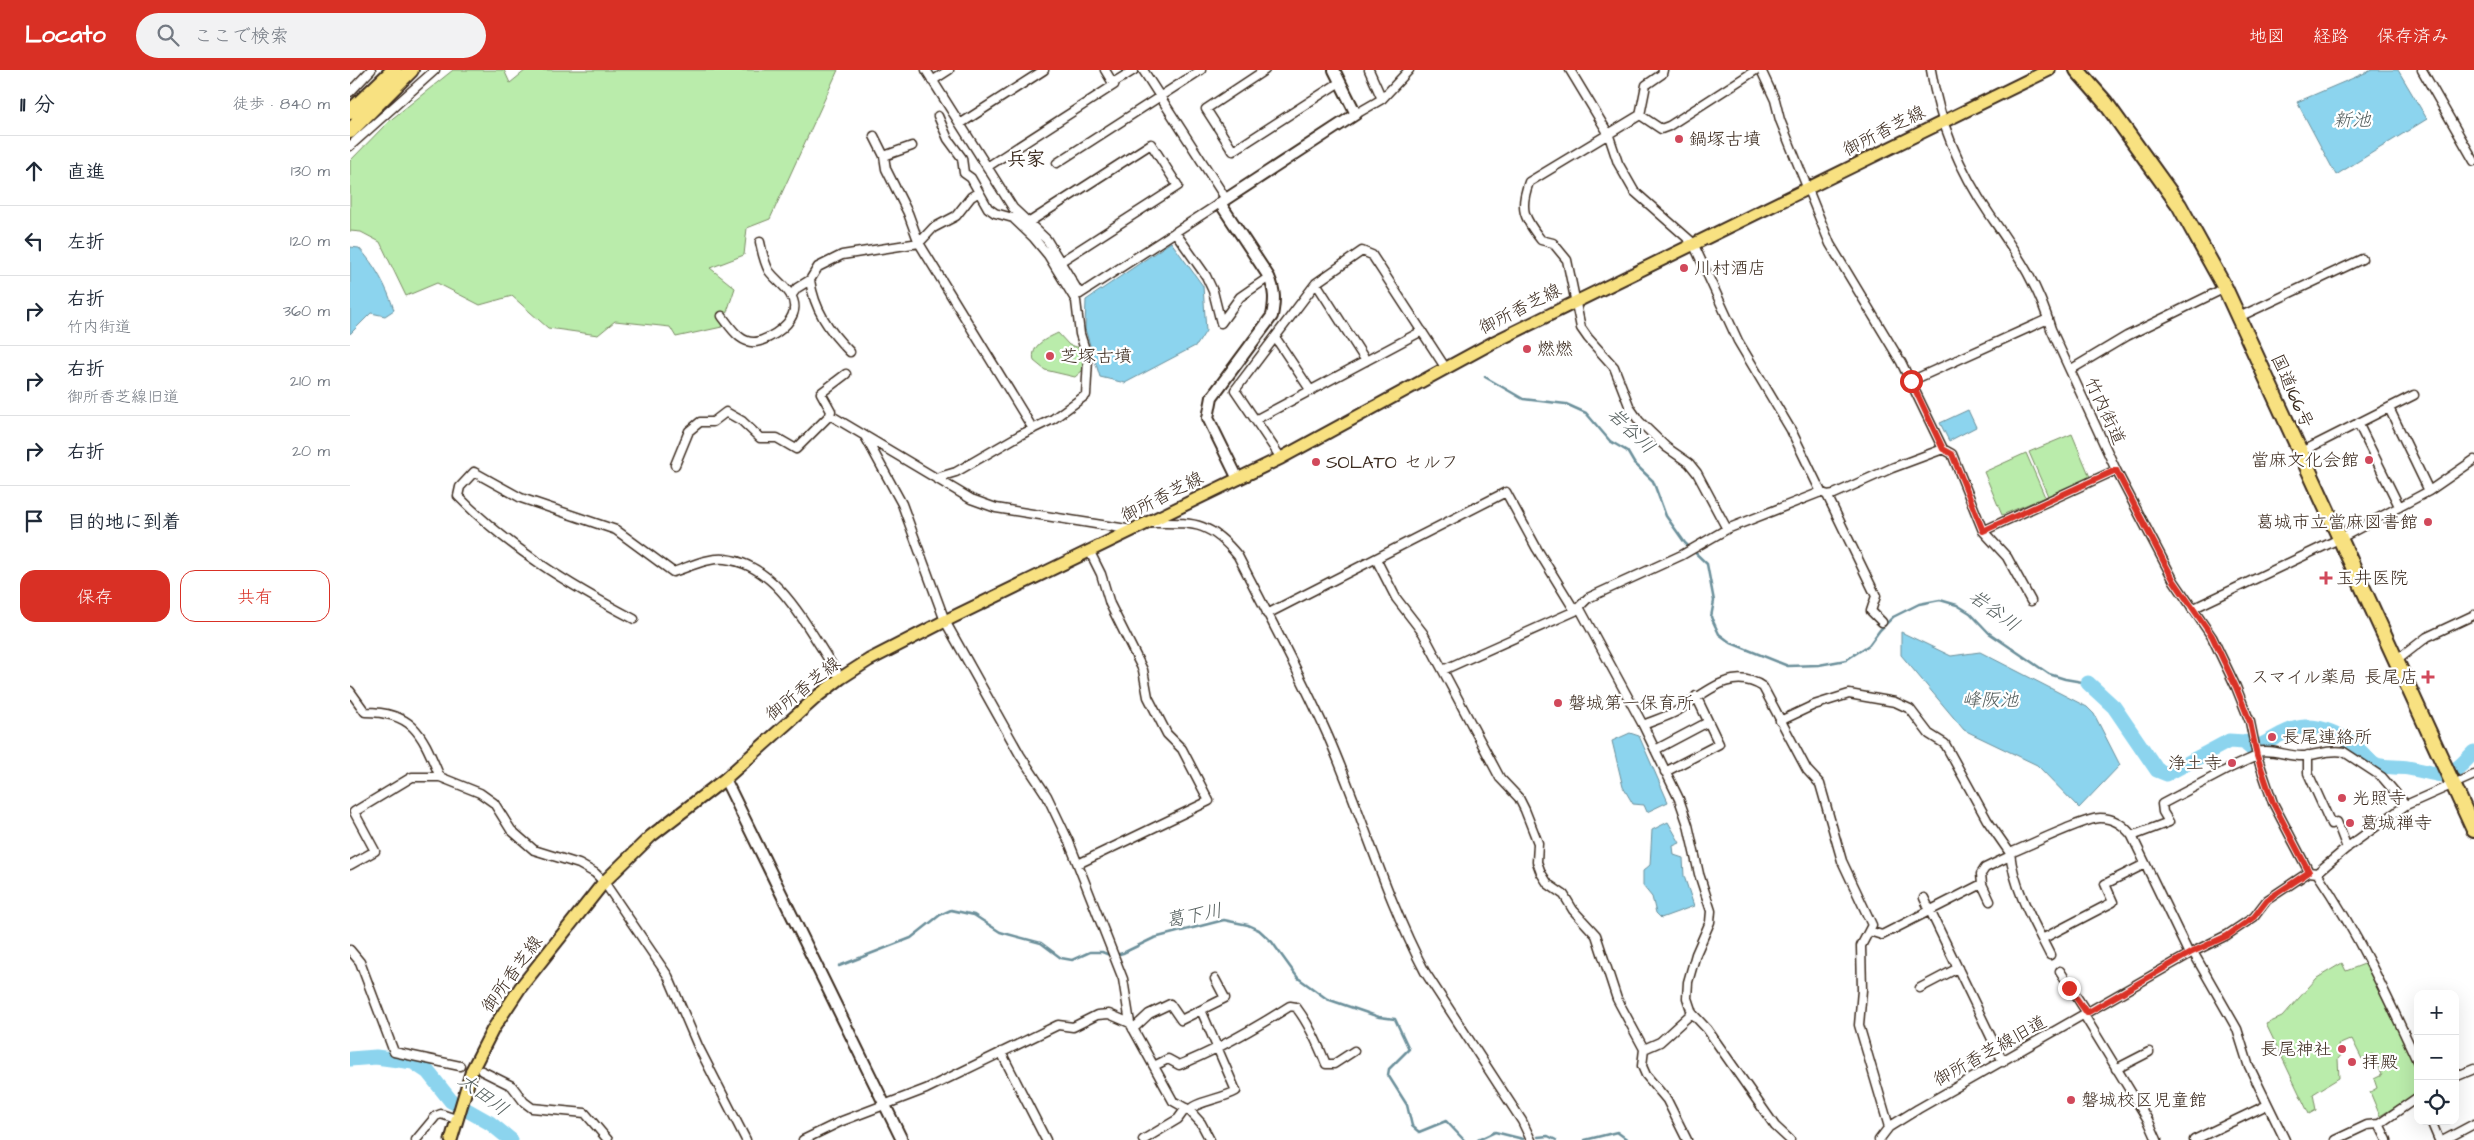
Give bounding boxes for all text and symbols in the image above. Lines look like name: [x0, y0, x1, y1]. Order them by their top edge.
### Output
search box: [136, 13, 486, 58]
text: Locato: [25, 18, 106, 52]
icon: search: [154, 21, 182, 49]
text: ここで検索: [194, 23, 289, 50]
text: 地図: [2249, 24, 2285, 49]
text: 経路: [2313, 24, 2349, 49]
text: 保存済み: [2377, 24, 2449, 49]
text: 11 分: [20, 90, 55, 119]
text: 徒歩 · 840 m: [233, 93, 330, 115]
street label: 御所香芝線: [1838, 99, 1930, 163]
water label: 新池: [2333, 107, 2372, 134]
place label: 鍋塚古墳: [1689, 127, 1761, 152]
marker: 鍋塚古墳: [1673, 133, 1685, 145]
district label: 兵家: [1007, 146, 1045, 173]
icon: ahead: [20, 157, 48, 185]
text: 直進: [67, 159, 105, 186]
text: 130 m: [291, 160, 330, 182]
icon: left: [20, 227, 48, 255]
text: 左折: [67, 229, 105, 256]
text: 120 m: [290, 230, 330, 252]
place label: 川村酒店: [1694, 256, 1766, 281]
marker: 川村酒店: [1678, 262, 1690, 274]
street label: 御所香芝線: [1474, 277, 1566, 341]
text: 右折: [67, 286, 105, 313]
icon: right: [20, 297, 48, 325]
text: 360 m: [283, 300, 330, 322]
text: 竹内街道: [67, 316, 131, 338]
place label: 燃燃: [1537, 337, 1573, 362]
marker: 燃燃: [1521, 343, 1533, 355]
place label: 芝塚古墳: [1060, 344, 1132, 369]
marker: 芝塚古墳: [1044, 350, 1056, 362]
street label: 国道166号: [2265, 350, 2319, 432]
text: 右折: [67, 356, 105, 383]
icon: right: [20, 367, 48, 395]
text: 210 m: [290, 370, 330, 392]
route start: [1900, 370, 1923, 393]
street label: 竹内街道: [2078, 373, 2132, 449]
text: 御所香芝線旧道: [67, 386, 179, 408]
water label: 岩谷川: [1601, 401, 1661, 461]
icon: right: [20, 437, 48, 465]
text: 右折: [67, 439, 105, 466]
text: 20 m: [292, 440, 330, 462]
place label: 當麻文化会館: [2251, 448, 2359, 473]
place label: SOLATO セルフ: [1326, 450, 1459, 475]
marker: 當麻文化会館: [2363, 454, 2375, 466]
marker: SOLATO セルフ: [1310, 456, 1322, 468]
street label: 御所香芝線: [1116, 465, 1208, 529]
icon: arrive: [20, 507, 48, 535]
text: 目的地に到着: [67, 509, 181, 536]
place label: 葛城市立當麻図書館: [2256, 510, 2418, 535]
marker: 葛城市立當麻図書館: [2422, 516, 2434, 528]
place label: 玉井医院: [2336, 566, 2408, 591]
button: 保存: [20, 570, 170, 622]
button: 共有: [180, 570, 330, 622]
marker: 玉井医院: [2320, 572, 2332, 584]
water label: 岩谷川: [1963, 583, 2025, 639]
street label: 御所香芝線: [760, 651, 846, 727]
place label: スマイル薬局 長尾店: [2251, 665, 2418, 690]
marker: スマイル薬局 長尾店: [2422, 671, 2434, 683]
water label: 峰阪池: [1961, 687, 2019, 714]
place label: 磐城第一保育所: [1568, 691, 1694, 716]
marker: 磐城第一保育所: [1552, 697, 1564, 709]
place label: 長尾連絡所: [2282, 725, 2372, 750]
marker: 長尾連絡所: [2266, 731, 2278, 743]
place label: 浄土寺: [2168, 751, 2222, 776]
marker: 浄土寺: [2226, 757, 2238, 769]
place label: 光照寺: [2352, 786, 2406, 811]
marker: 光照寺: [2336, 792, 2348, 804]
place label: 葛城禅寺: [2360, 811, 2432, 836]
marker: 葛城禅寺: [2344, 817, 2356, 829]
water label: 葛下川: [1163, 897, 1225, 935]
street label: 御所香芝線: [475, 930, 549, 1018]
route end: [2058, 977, 2081, 1000]
map controls: [2414, 990, 2459, 1125]
button: +: [2414, 990, 2459, 1035]
street label: 御所香芝線旧道: [1929, 1010, 2051, 1092]
button: −: [2414, 1035, 2459, 1080]
place label: 長尾神社: [2260, 1037, 2332, 1062]
marker: 長尾神社: [2336, 1043, 2348, 1055]
place label: 拝殿: [2362, 1050, 2398, 1075]
marker: 拝殿: [2346, 1056, 2358, 1068]
water label: 太田川: [452, 1067, 514, 1123]
button: locate: [2414, 1080, 2459, 1125]
place label: 磐城校区児童館: [2081, 1088, 2207, 1113]
marker: 磐城校区児童館: [2065, 1094, 2077, 1106]

